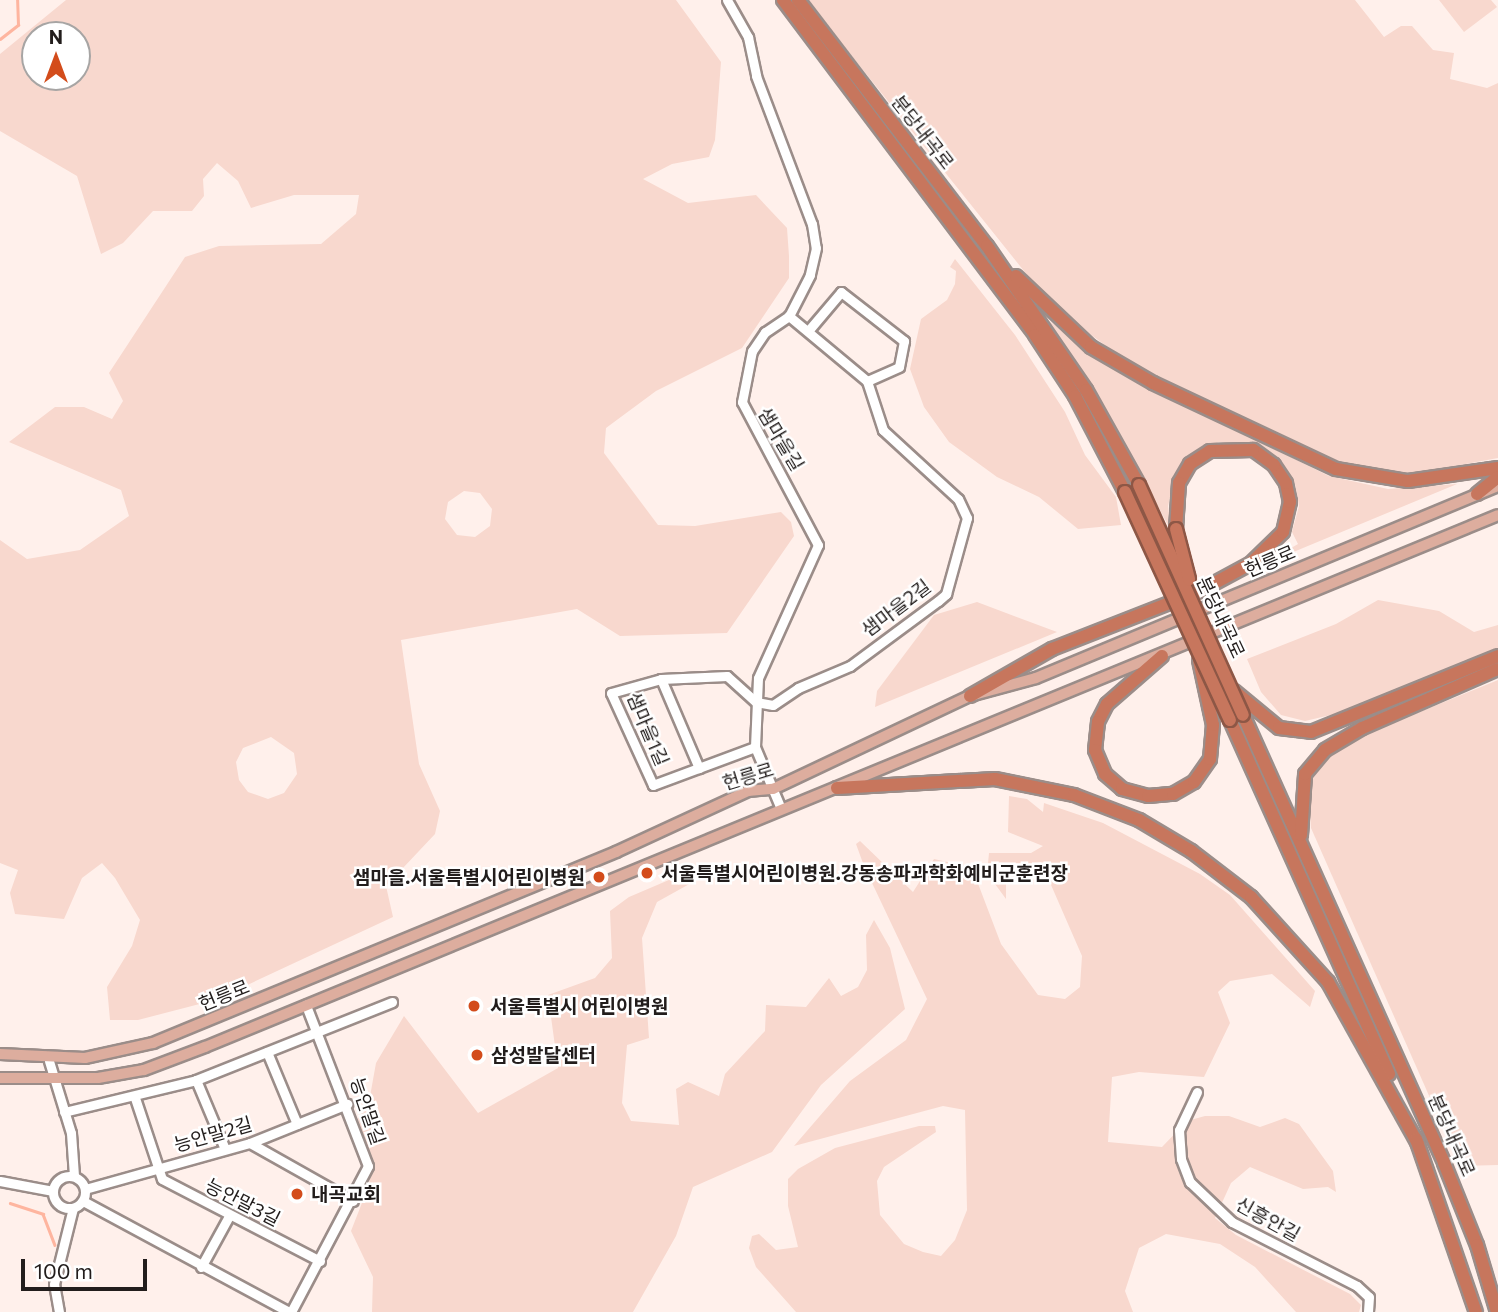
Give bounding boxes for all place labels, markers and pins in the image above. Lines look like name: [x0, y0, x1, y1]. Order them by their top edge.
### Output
place label: 서울특별시어린이병원.강동송파과학화예비군훈련장: [661, 862, 1068, 884]
marker: 서울특별시어린이병원.강동송파과학화예비군훈련장: [639, 865, 655, 881]
place label: 샘마을.서울특별시어린이병원: [353, 866, 585, 888]
marker: 샘마을.서울특별시어린이병원: [591, 869, 607, 885]
place label: 서울특별시 어린이병원: [490, 995, 668, 1017]
marker: 서울특별시 어린이병원: [464, 996, 484, 1016]
place label: 삼성발달센터: [491, 1044, 596, 1066]
marker: 삼성발달센터: [469, 1047, 485, 1063]
place label: 내곡교회: [311, 1183, 381, 1205]
marker: 내곡교회: [289, 1186, 305, 1202]

